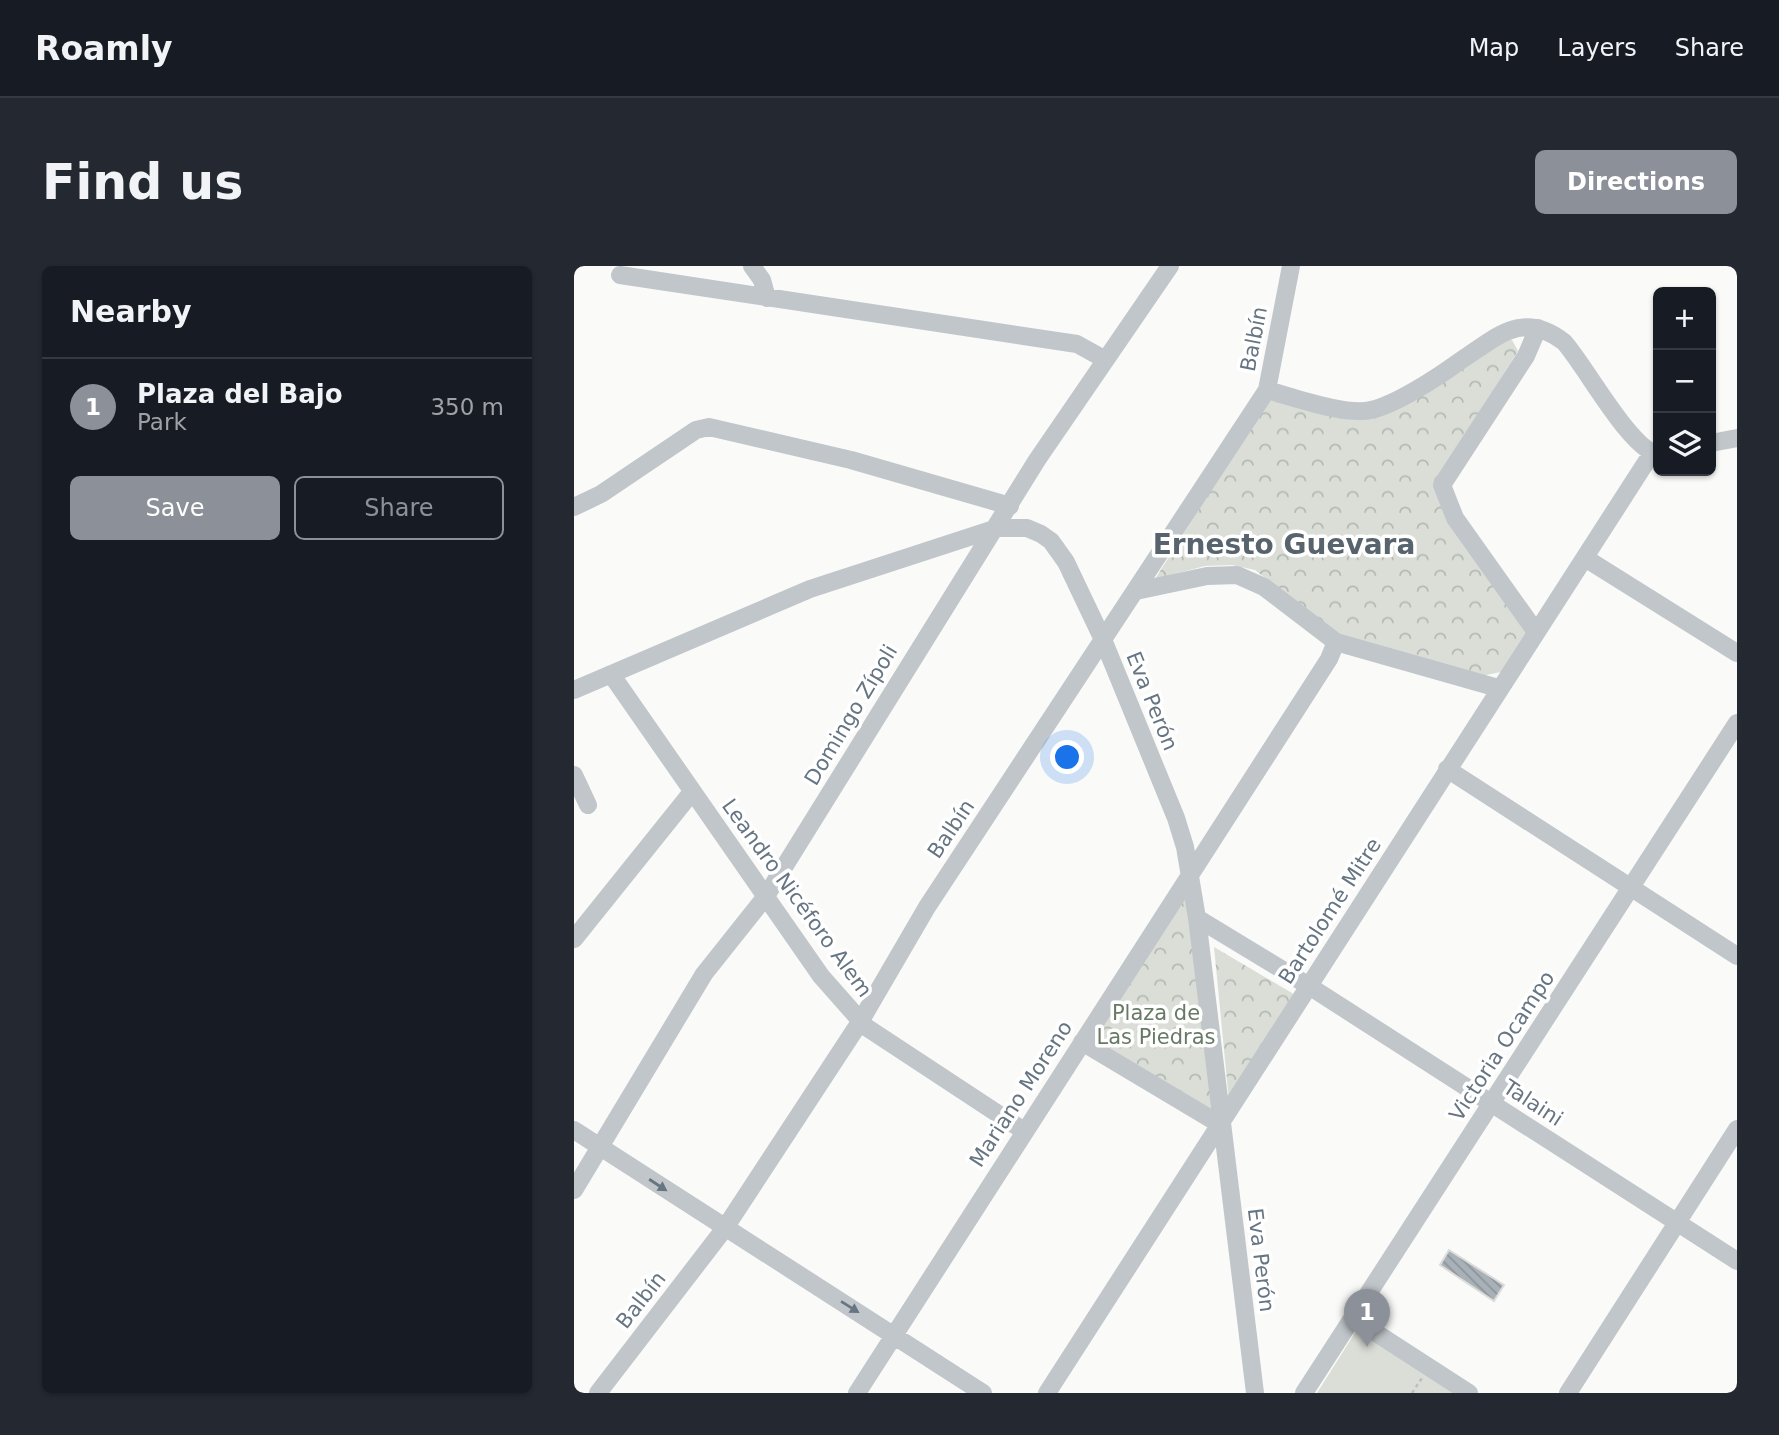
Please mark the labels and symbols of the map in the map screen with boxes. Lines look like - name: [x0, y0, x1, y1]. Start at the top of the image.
- street label: Balbín: [1236, 305, 1272, 373]
- district label: Ernesto Guevara: [1153, 528, 1415, 561]
- street label: Domingo Zípoli: [800, 640, 902, 790]
- street label: Eva Perón: [1121, 648, 1183, 754]
- your location: [1050, 740, 1084, 774]
- street label: Leandro Nicéforo Alem: [717, 794, 877, 1002]
- street label: Balbín: [923, 795, 979, 863]
- street label: Bartolomé Mitre: [1274, 834, 1386, 988]
- street label: Victoria Ocampo: [1445, 967, 1559, 1125]
- park label: Plaza de Las Piedras: [1097, 1001, 1215, 1049]
- street label: Mariano Moreno: [965, 1016, 1077, 1172]
- street label: Talaini: [1498, 1074, 1567, 1131]
- one-way arrow: [649, 1178, 667, 1192]
- street label: Eva Perón: [1243, 1207, 1279, 1313]
- street label: Balbín: [611, 1267, 671, 1333]
- pin: 1: [1344, 1289, 1390, 1347]
- one-way arrow: [840, 1301, 859, 1314]

